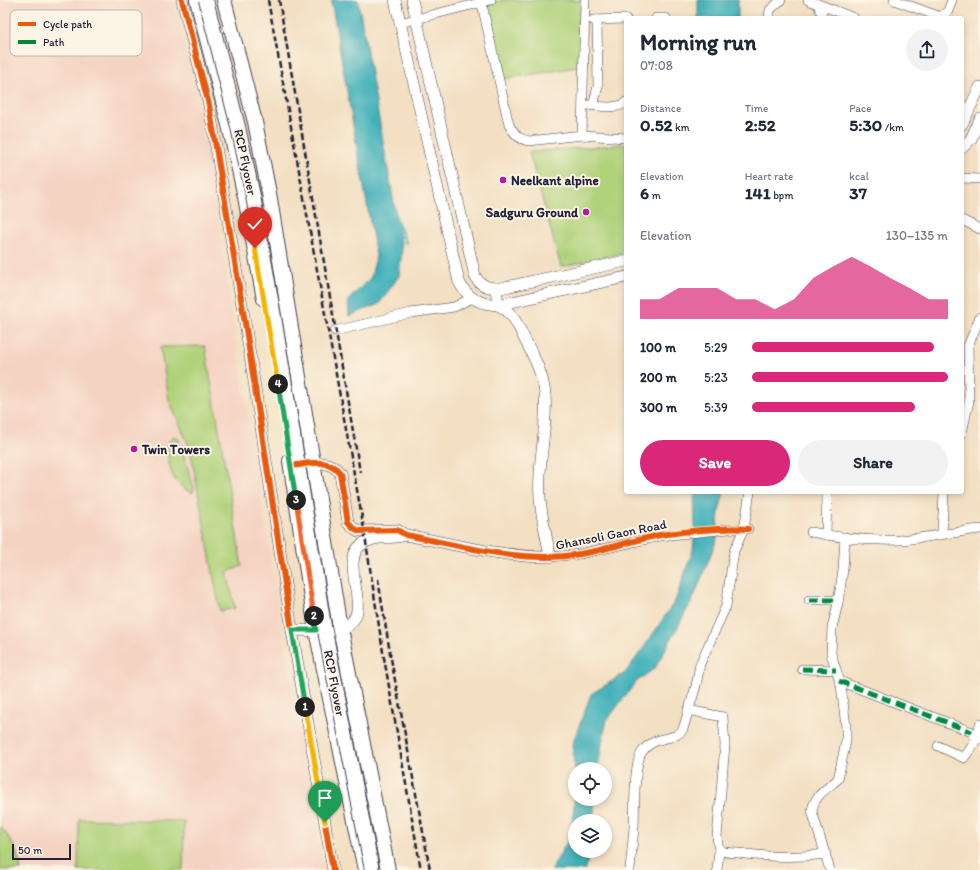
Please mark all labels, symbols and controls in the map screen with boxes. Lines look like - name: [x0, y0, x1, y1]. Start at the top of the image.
- legend: [10, 10, 142, 56]
- text: Cycle path: [43, 18, 92, 31]
- text: Morning run: [640, 29, 756, 56]
- button: share: [906, 29, 948, 71]
- text: Path: [43, 36, 65, 49]
- text: 07:08: [640, 58, 673, 73]
- text: Distance: [640, 102, 681, 115]
- text: Time: [745, 102, 768, 115]
- text: Pace: [849, 102, 871, 115]
- text: 0.52: [640, 115, 673, 135]
- text: 2:52: [745, 115, 776, 135]
- text: 5:30: [849, 115, 882, 135]
- text: km: [673, 121, 690, 134]
- text: /km: [882, 121, 904, 134]
- street label: RCP Flyover: [231, 128, 260, 197]
- text: Elevation: [640, 170, 684, 183]
- text: Heart rate: [745, 170, 793, 183]
- text: kcal: [849, 170, 869, 183]
- place label: Neelkant alpine: [511, 173, 599, 189]
- marker: Neelkant alpine: [498, 175, 508, 185]
- text: 6: [640, 183, 649, 203]
- text: 141: [745, 183, 771, 203]
- text: 37: [849, 183, 867, 203]
- text: m: [649, 189, 661, 202]
- text: bpm: [771, 189, 794, 202]
- place label: Sadguru Ground: [486, 205, 579, 221]
- pin: [238, 207, 272, 248]
- marker: Sadguru Ground: [581, 207, 591, 217]
- icon: check: [244, 213, 266, 235]
- text: Elevation: [640, 228, 692, 243]
- text: 130–135 m: [886, 228, 948, 243]
- text: 100 m: [640, 340, 676, 355]
- text: 5:29: [704, 340, 728, 355]
- text: 200 m: [640, 370, 677, 385]
- text: 5:23: [704, 370, 728, 385]
- pin: 4: [268, 374, 288, 394]
- text: 4: [275, 377, 281, 390]
- text: 300 m: [640, 400, 677, 415]
- text: 5:39: [704, 400, 728, 415]
- button: Save: [640, 440, 790, 486]
- button: Share: [798, 440, 948, 486]
- place label: Twin Towers: [141, 442, 210, 457]
- marker: Twin Towers: [129, 444, 139, 454]
- pin: 3: [286, 490, 306, 510]
- text: 3: [293, 493, 299, 506]
- street label: Ghansoli Gaon Road: [554, 516, 668, 553]
- pin: 2: [304, 606, 324, 626]
- text: 2: [311, 609, 317, 622]
- street label: RCP Flyover: [321, 649, 348, 718]
- pin: 1: [295, 697, 315, 717]
- text: 1: [302, 700, 308, 713]
- map controls: [568, 762, 612, 858]
- button: locate: [568, 762, 612, 806]
- pin: [308, 781, 342, 822]
- icon: arrive: [314, 787, 336, 809]
- button: layers: [568, 814, 612, 858]
- scale bar: [12, 842, 71, 861]
- text: 50 m: [18, 844, 42, 857]

